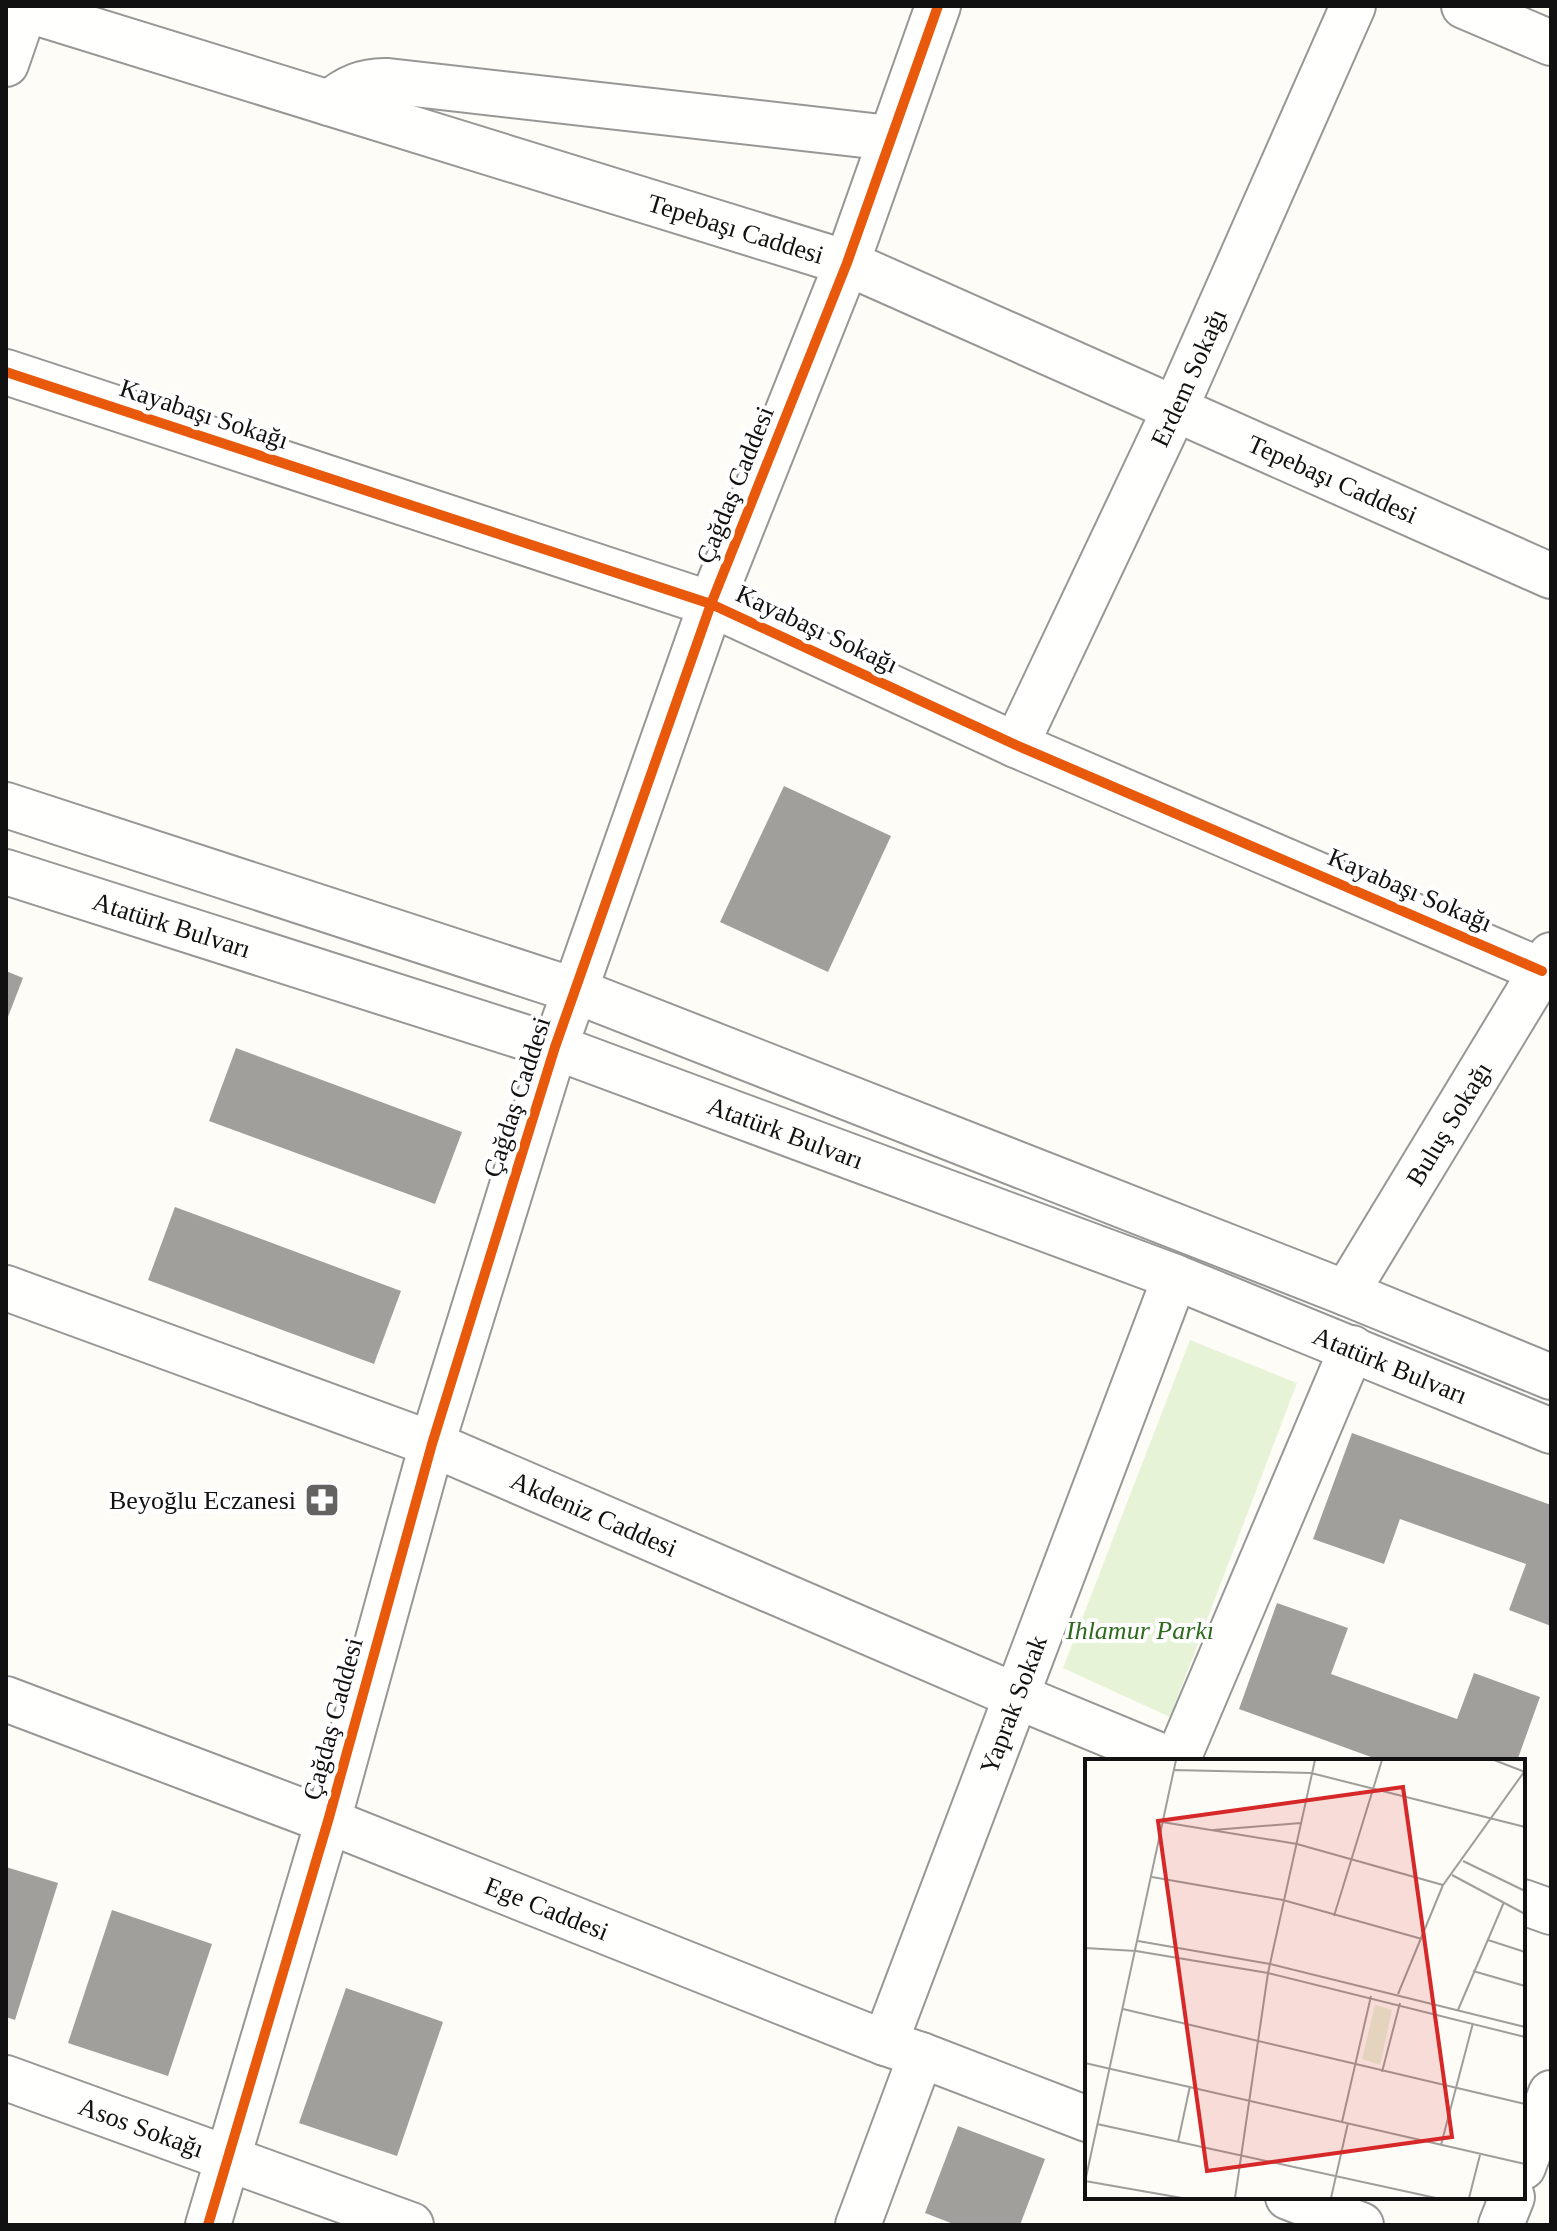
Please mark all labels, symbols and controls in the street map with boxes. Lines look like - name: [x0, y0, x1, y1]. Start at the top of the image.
- street label: Tepebaşı Caddesi: [644, 188, 827, 269]
- street label: Erdem Sokağı: [1145, 304, 1232, 451]
- street label: Kayabaşı Sokağı: [116, 373, 292, 455]
- street label: Çağdaş Caddesi: [690, 402, 780, 568]
- street label: Tepebaşı Caddesi: [1244, 429, 1422, 529]
- street label: Kayabaşı Sokağı: [731, 579, 903, 679]
- street label: Kayabaşı Sokağı: [1324, 842, 1496, 938]
- street label: Atatürk Bulvarı: [89, 886, 254, 964]
- street label: Çağdaş Caddesi: [477, 1013, 557, 1181]
- street label: Buluş Sokağı: [1400, 1057, 1497, 1191]
- street label: Atatürk Bulvarı: [704, 1090, 867, 1175]
- street label: Atatürk Bulvarı: [1309, 1321, 1472, 1410]
- street label: Akdeniz Caddesi: [506, 1465, 682, 1563]
- pharmacy icon: Beyoğlu Eczanesi: [303, 1481, 341, 1519]
- place label: Beyoğlu Eczanesi: [109, 1486, 296, 1515]
- park label: Ihlamur Parkı: [1065, 1616, 1214, 1645]
- street label: Yaprak Sokak: [974, 1631, 1052, 1778]
- street label: Çağdaş Caddesi: [297, 1635, 369, 1803]
- inset map: [1085, 1759, 1525, 2199]
- street label: Ege Caddesi: [481, 1871, 613, 1946]
- street label: Asos Sokağı: [75, 2091, 208, 2163]

